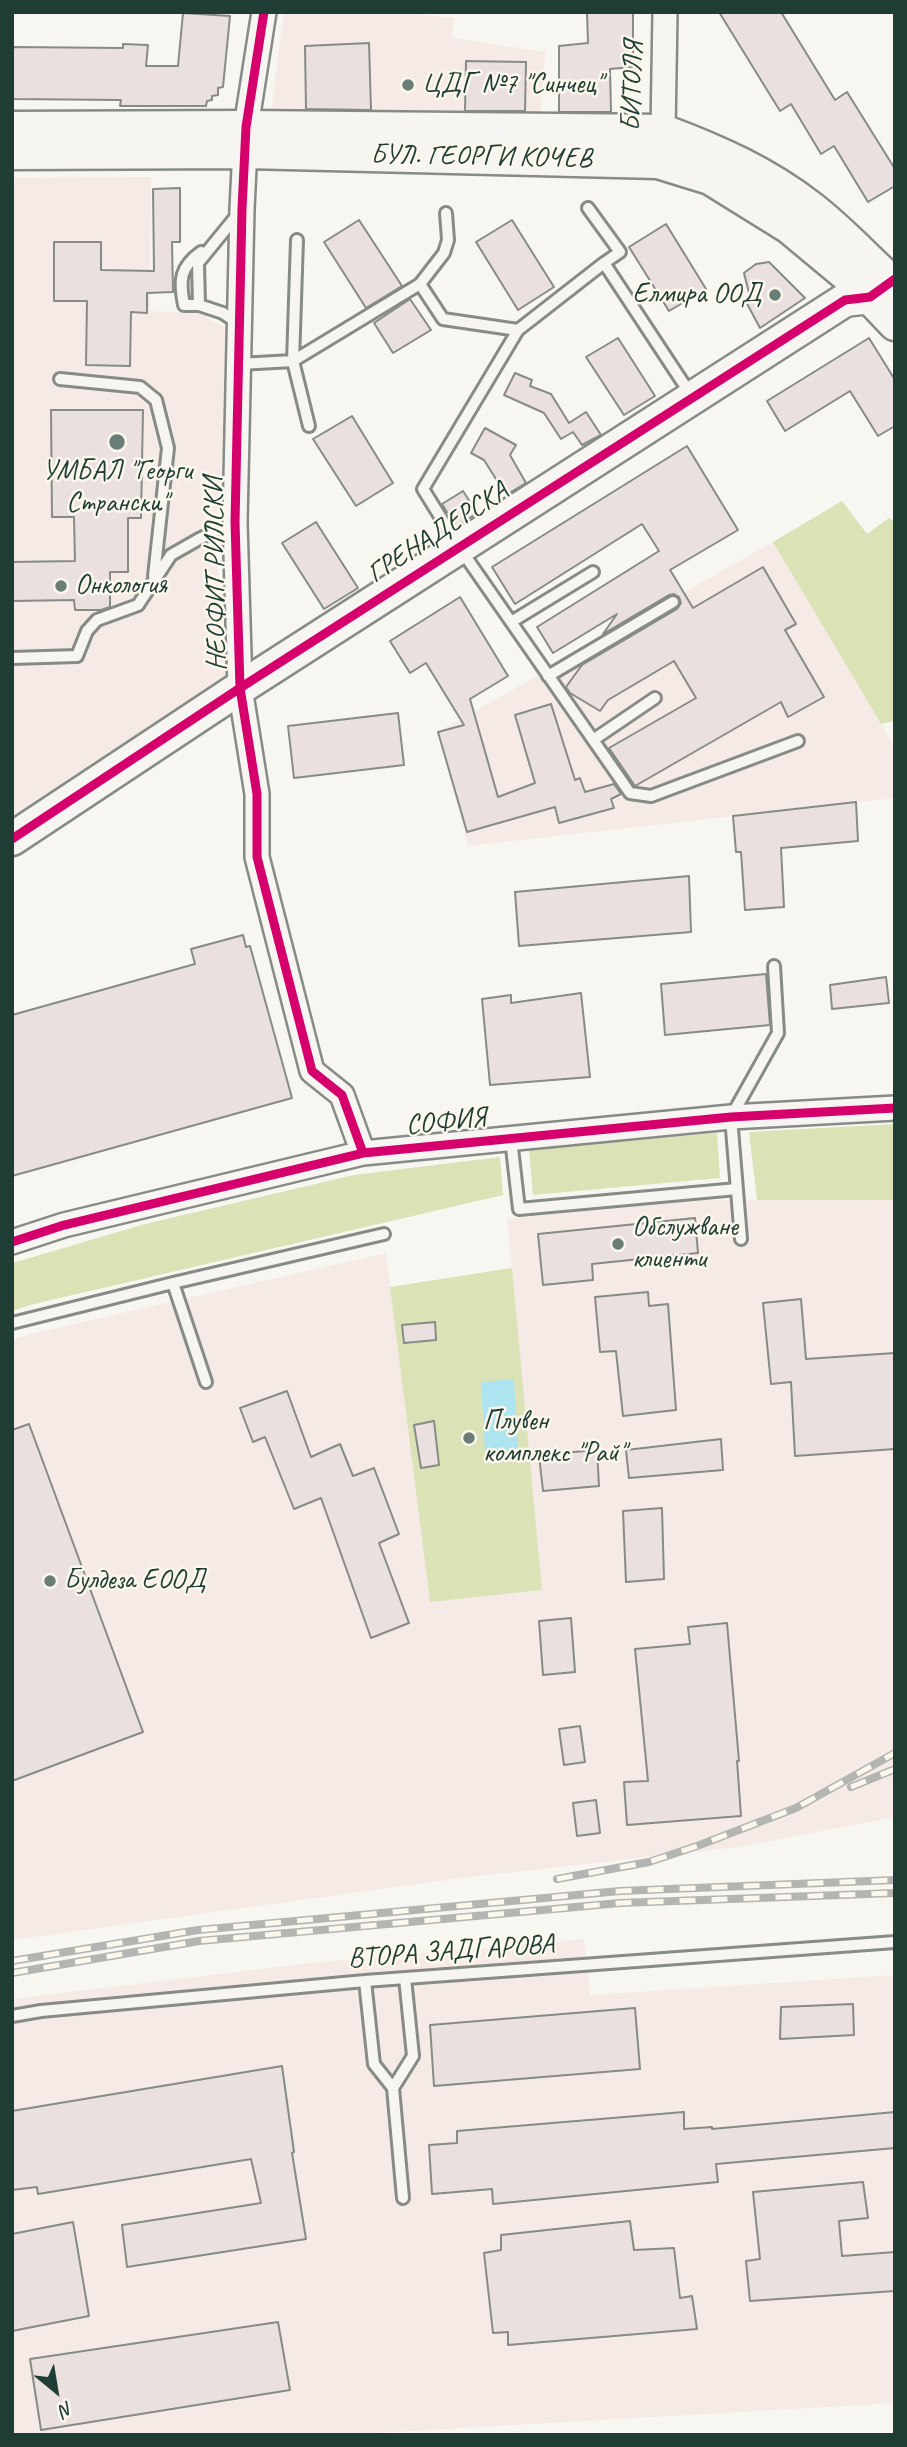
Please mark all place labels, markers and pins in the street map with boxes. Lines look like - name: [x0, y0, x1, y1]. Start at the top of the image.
- place label: ЦДГ №7 "Синчец": [422, 68, 602, 102]
- marker: ЦДГ №7 "Синчец": [400, 77, 416, 93]
- place label: Елмира ООД: [632, 278, 761, 312]
- marker: Елмира ООД: [767, 287, 783, 303]
- marker: УМБАЛ "Георги Странски": [107, 432, 127, 452]
- place label: УМБАЛ "Георги Странски": [42, 455, 192, 521]
- place label: Онкология: [75, 569, 167, 603]
- marker: Онкология: [53, 578, 69, 594]
- place label: Обслужване клиенти: [632, 1211, 738, 1277]
- marker: Обслужване клиенти: [610, 1236, 626, 1252]
- place label: Плувен комплекс "Рай": [483, 1405, 625, 1471]
- marker: Плувен комплекс "Рай": [461, 1430, 477, 1446]
- place label: Булдеза ЕООД: [64, 1564, 205, 1598]
- marker: Булдеза ЕООД: [42, 1573, 58, 1589]

